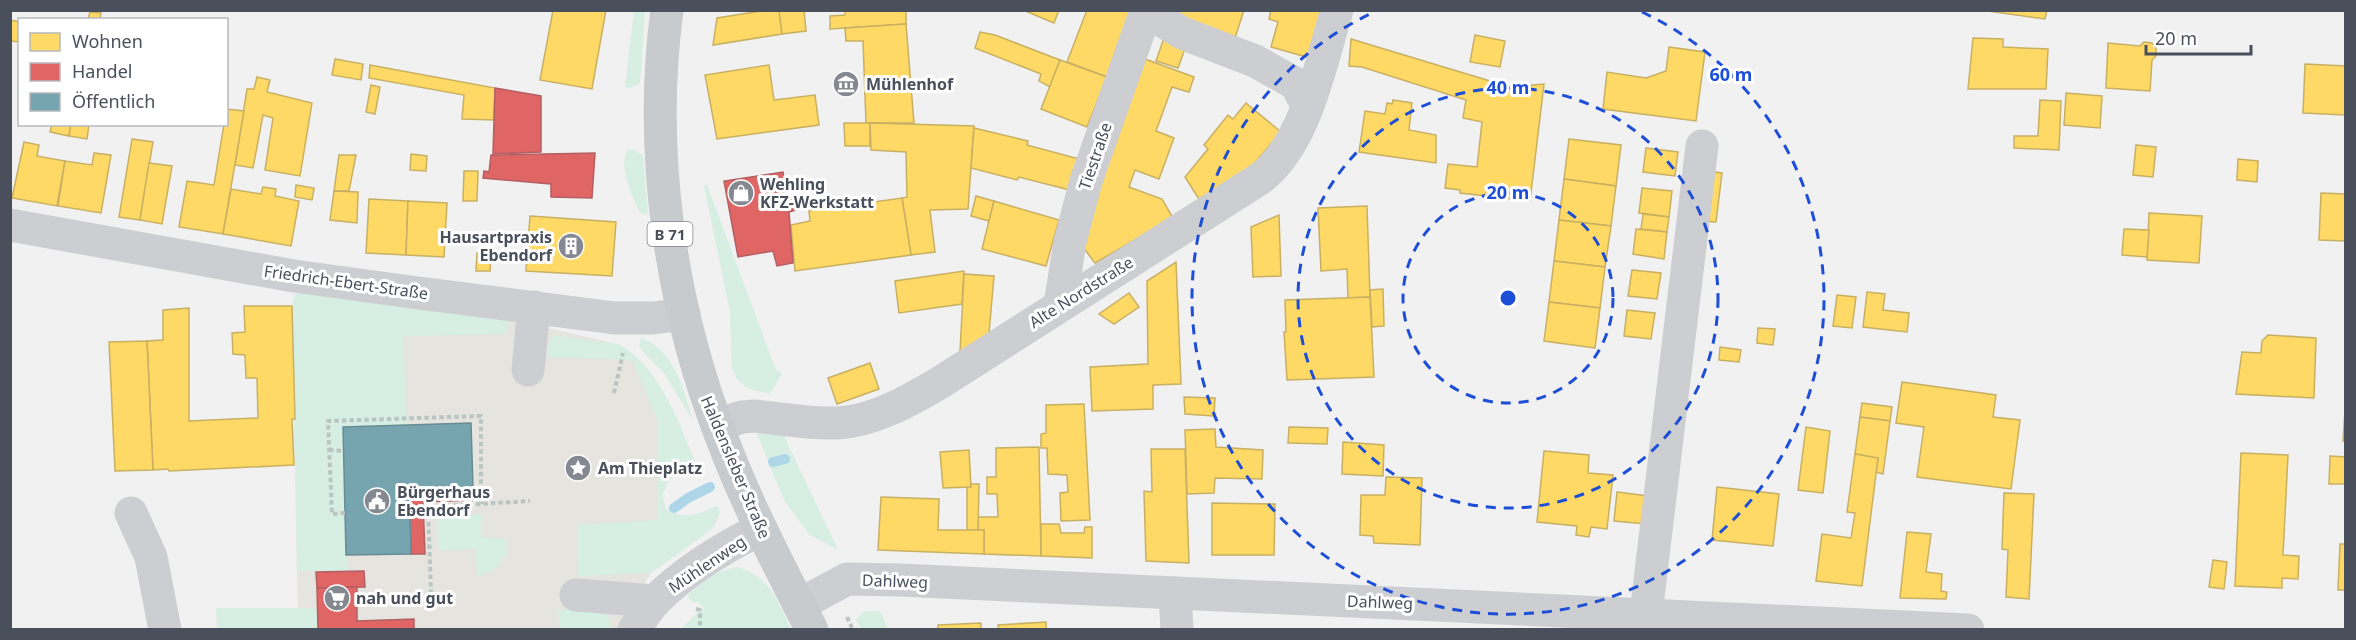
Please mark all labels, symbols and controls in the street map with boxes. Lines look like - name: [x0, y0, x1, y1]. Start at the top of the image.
- legend: [18, 18, 228, 126]
- scale bar: [2146, 18, 2251, 56]
- text: 20 m: [2155, 26, 2197, 50]
- text: Wohnen: [72, 29, 143, 53]
- text: Handel: [72, 59, 132, 83]
- text: 60 m: [1710, 62, 1752, 86]
- museum icon: Mühlenhof: [831, 69, 861, 99]
- place label: Mühlenhof: [866, 73, 954, 95]
- text: 40 m: [1487, 75, 1529, 99]
- text: Öffentlich: [72, 89, 155, 113]
- street label: Tiestraße: [1073, 119, 1117, 193]
- place label: Wehling KFZ-Werkstatt: [760, 173, 874, 213]
- shop icon: Wehling KFZ-Werkstatt: [726, 178, 756, 208]
- text: 20 m: [1487, 180, 1529, 204]
- road number: B 71: [648, 222, 692, 246]
- place label: Hausartpraxis Ebendorf: [439, 226, 553, 266]
- building icon: Hausartpraxis Ebendorf: [556, 231, 586, 261]
- street label: Alte Nordstraße: [1025, 251, 1137, 333]
- street label: Friedrich-Ebert-Straße: [262, 260, 430, 304]
- centre of rings: [1498, 288, 1518, 308]
- street label: Haldensleber Straße: [696, 392, 776, 542]
- place icon: Am Thieplatz: [563, 453, 593, 483]
- place label: Am Thieplatz: [598, 457, 702, 479]
- place label: Bürgerhaus Ebendorf: [397, 481, 490, 521]
- public building icon: Bürgerhaus Ebendorf: [362, 486, 392, 516]
- street label: Mühlenweg: [664, 530, 750, 598]
- street label: Dahlweg: [862, 569, 928, 593]
- supermarket icon: nah und gut: [322, 583, 352, 613]
- place label: nah und gut: [356, 587, 453, 609]
- street label: Dahlweg: [1347, 590, 1413, 614]

